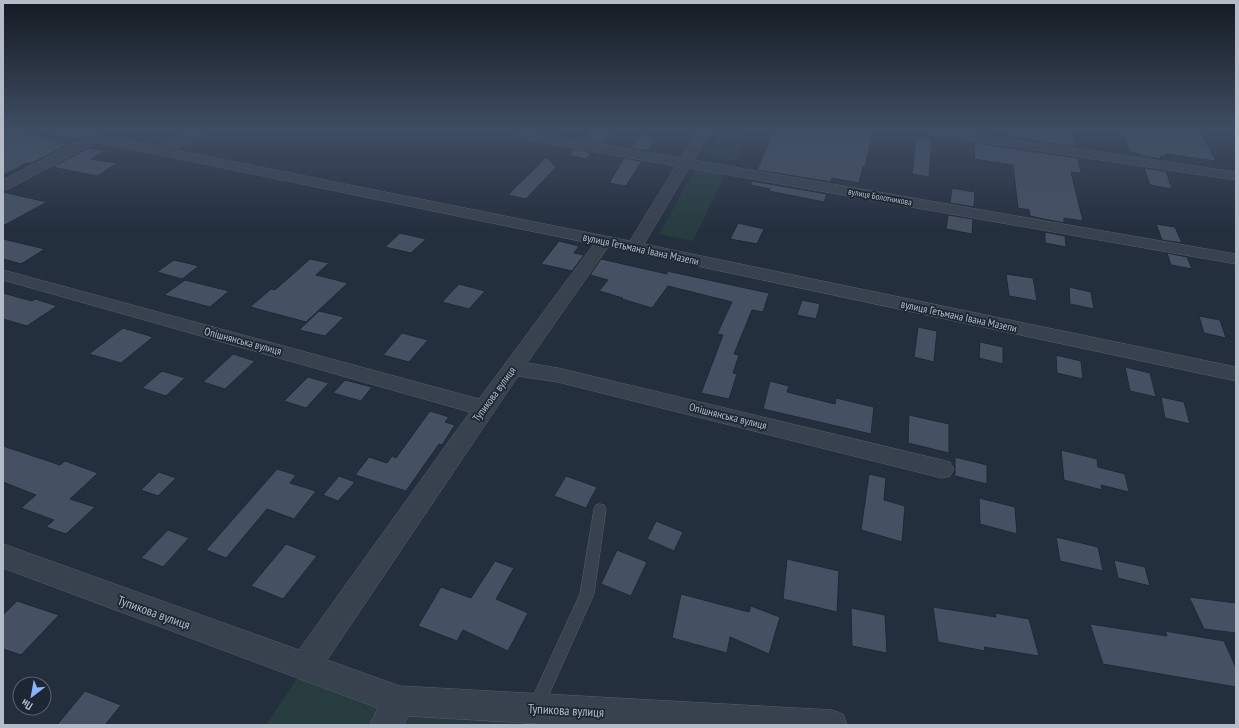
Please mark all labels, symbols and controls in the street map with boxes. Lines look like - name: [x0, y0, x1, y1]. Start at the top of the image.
- street label: вулиця Болотникова: [847, 185, 913, 208]
- street label: вулиця Гетьмана Івана Мазепи: [582, 230, 700, 268]
- street label: вулиця Гетьмана Івана Мазепи: [900, 297, 1018, 335]
- street label: Опішнянська вулиця: [203, 324, 283, 358]
- street label: Тупикова вулиця: [469, 364, 519, 424]
- street label: Опішнянська вулиця: [688, 400, 768, 432]
- street label: Тупикова вулиця: [115, 591, 193, 633]
- north arrow: [12, 676, 52, 716]
- text: Пн: [19, 696, 35, 713]
- street label: Тупикова вулиця: [528, 700, 604, 721]

